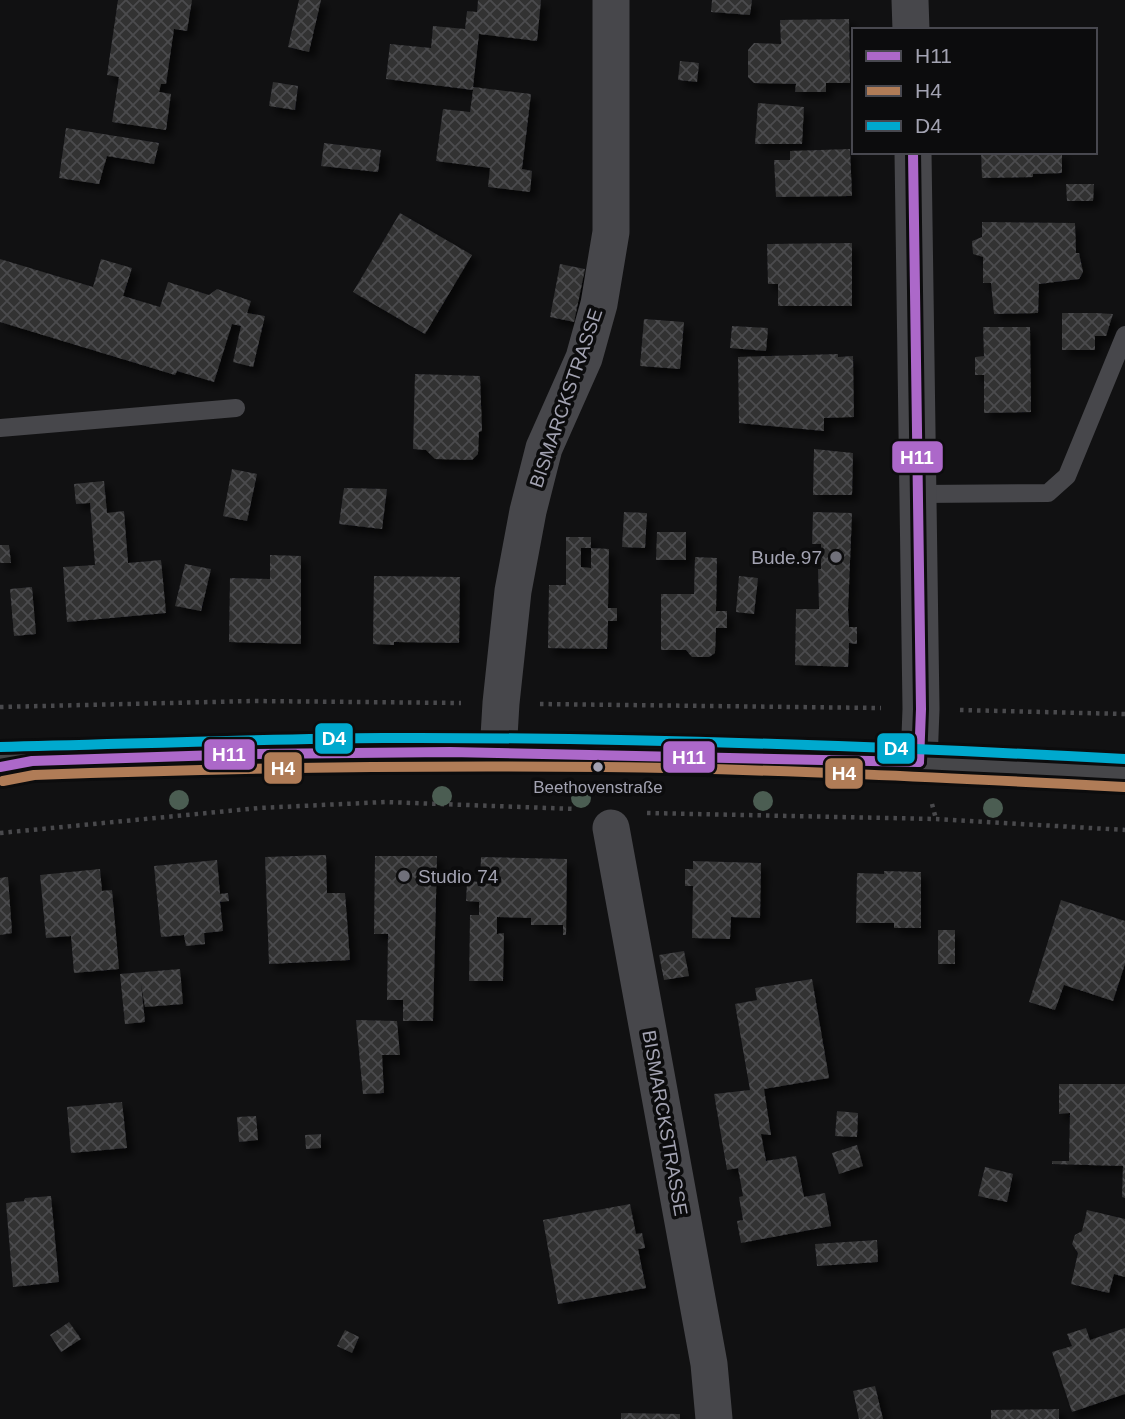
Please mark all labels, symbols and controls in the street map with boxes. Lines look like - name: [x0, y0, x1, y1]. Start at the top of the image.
- legend: [852, 28, 1097, 154]
- text: H11: [915, 44, 952, 67]
- text: H4: [915, 79, 942, 102]
- text: D4: [915, 114, 942, 137]
- street label: BISMARCKSTRASSE: [525, 306, 607, 490]
- line badge: H11: [891, 440, 944, 474]
- text: H11: [900, 447, 934, 468]
- place label: Bude.97: [751, 547, 822, 568]
- marker: Bude.97: [828, 549, 844, 565]
- line badge: D4: [314, 722, 354, 755]
- text: D4: [322, 728, 347, 749]
- line badge: D4: [876, 732, 916, 765]
- line badge: H11: [203, 738, 256, 771]
- text: D4: [884, 738, 909, 759]
- line badge: H11: [662, 740, 716, 774]
- text: H11: [212, 744, 246, 765]
- text: H11: [672, 747, 706, 768]
- line badge: H4: [263, 751, 303, 785]
- line badge: H4: [824, 757, 864, 790]
- text: H4: [271, 758, 296, 779]
- marker: Beethovenstraße: [591, 760, 605, 774]
- text: H4: [832, 763, 857, 784]
- place label: Beethovenstraße: [533, 778, 663, 797]
- place label: Studio 74: [418, 866, 499, 887]
- marker: Studio 74: [396, 868, 412, 884]
- street label: BISMARCKSTRASSE: [638, 1029, 692, 1217]

